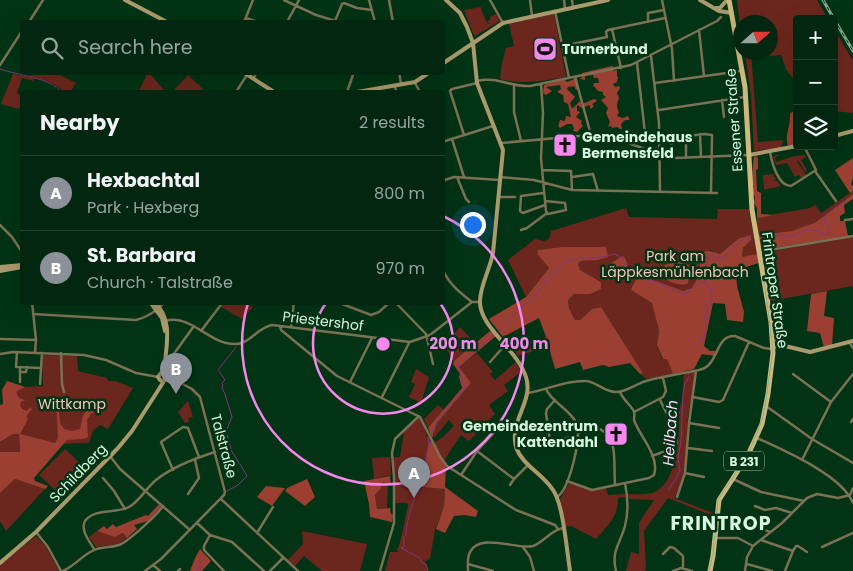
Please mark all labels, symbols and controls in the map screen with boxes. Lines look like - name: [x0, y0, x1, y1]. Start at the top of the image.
- north arrow: [733, 15, 778, 60]
- map controls: [793, 15, 838, 150]
- button: +: [793, 15, 838, 60]
- search box: [20, 20, 445, 75]
- icon: search: [38, 34, 66, 62]
- text: Search here: [78, 34, 192, 61]
- sports icon: Turnerbund: [532, 36, 558, 62]
- place label: Turnerbund: [562, 39, 648, 59]
- button: −: [793, 60, 838, 105]
- street label: Essener Straße: [720, 67, 748, 172]
- button: layers: [793, 105, 838, 150]
- text: Nearby: [40, 108, 120, 137]
- text: 2 results: [359, 111, 425, 134]
- place label: Gemeindehaus Bermensfeld: [582, 127, 693, 163]
- church icon: Gemeindehaus Bermensfeld: [552, 132, 578, 158]
- text: Hexbachtal: [87, 167, 200, 194]
- text: A: [50, 182, 62, 205]
- text: 800 m: [374, 182, 425, 205]
- text: Park · Hexberg: [87, 196, 199, 219]
- your location: [460, 212, 486, 238]
- street label: Frintroper Straße: [757, 231, 793, 350]
- text: St. Barbara: [87, 242, 196, 269]
- park label: Park am Läppkesmühlenbach: [601, 246, 749, 282]
- text: B: [51, 257, 61, 280]
- text: 970 m: [375, 257, 425, 280]
- text: Church · Talstraße: [87, 271, 233, 294]
- street label: Priestershof: [281, 306, 365, 336]
- text: 200 m: [429, 333, 477, 354]
- text: 400 m: [500, 333, 549, 354]
- centre of rings: [374, 335, 392, 353]
- pin: B: [160, 353, 192, 394]
- park label: Wittkamp: [38, 394, 106, 414]
- water label: Heilbach: [657, 399, 683, 467]
- street label: Talstraße: [206, 412, 242, 481]
- place label: Gemeindezentrum Kattendahl: [463, 416, 598, 452]
- church icon: Gemeindezentrum Kattendahl: [603, 421, 629, 447]
- street label: Schildberg: [45, 439, 111, 507]
- road number: B 231: [724, 452, 764, 471]
- pin: A: [398, 457, 430, 498]
- district label: FRINTROP: [670, 510, 772, 537]

